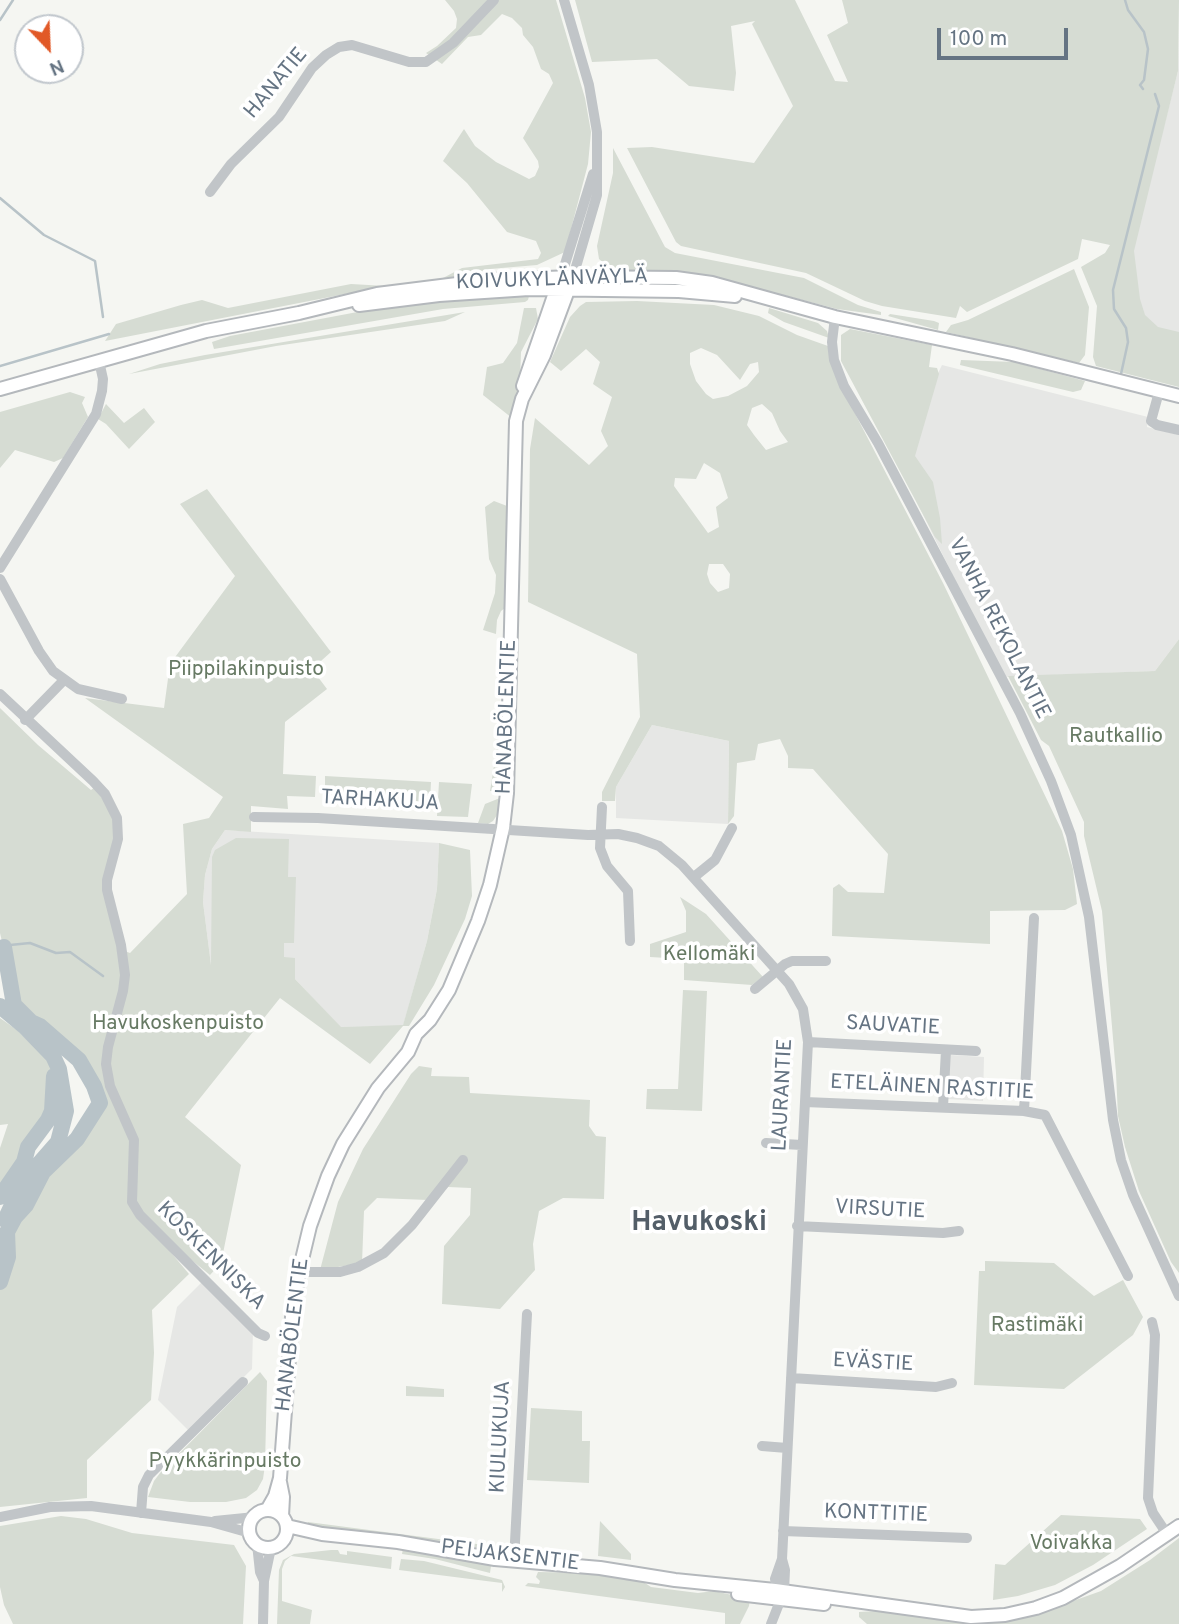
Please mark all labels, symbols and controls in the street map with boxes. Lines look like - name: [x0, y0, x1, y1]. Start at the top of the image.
- north arrow: [14, 14, 84, 84]
- scale bar: [941, 14, 1072, 58]
- text: 100 m: [950, 26, 1007, 53]
- street label: HANATIE: [240, 43, 314, 125]
- text: N: [45, 53, 67, 80]
- street label: KOIVUKYLÄNVÄYLÄ: [455, 265, 649, 297]
- street label: VANHA REKOLANTIE: [941, 534, 1055, 724]
- street label: HANABÖLENTIE: [493, 639, 523, 795]
- park label: Piippilakinpuisto: [168, 658, 324, 684]
- park label: Rautkallio: [1069, 725, 1163, 751]
- street label: TARHAKUJA: [320, 786, 440, 818]
- park label: Kellomäki: [663, 943, 755, 969]
- park label: Havukoskenpuisto: [92, 1012, 264, 1038]
- street label: SAUVATIE: [845, 1012, 941, 1042]
- street label: LAURANTIE: [768, 1038, 800, 1152]
- street label: ETELÄINEN RASTITIE: [829, 1071, 1035, 1107]
- street label: VIRSUTIE: [834, 1196, 926, 1226]
- street label: KOSKENNISKA: [150, 1197, 270, 1317]
- district label: Havukoski: [631, 1207, 767, 1241]
- street label: HANABÖLENTIE: [272, 1257, 316, 1413]
- park label: Rastimäki: [991, 1314, 1083, 1340]
- street label: EVÄSTIE: [832, 1349, 914, 1379]
- street label: KIULUKUJA: [486, 1380, 518, 1494]
- park label: Pyykkärinpuisto: [148, 1450, 302, 1476]
- street label: KONTTITIE: [824, 1501, 928, 1529]
- park label: Voivakka: [1030, 1532, 1112, 1558]
- street label: PEIJAKSENTIE: [439, 1536, 581, 1578]

